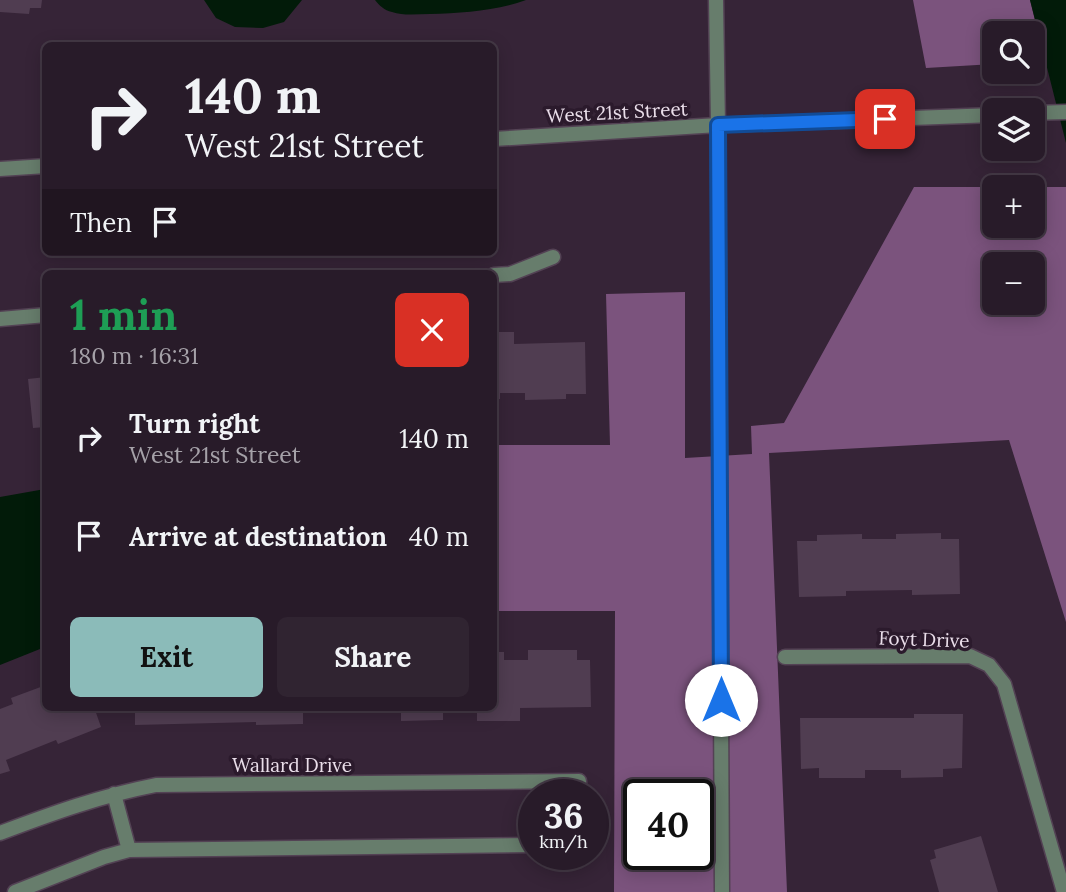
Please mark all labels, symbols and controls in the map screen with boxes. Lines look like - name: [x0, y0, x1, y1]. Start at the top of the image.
- map controls: [982, 21, 1045, 315]
- button: search: [982, 21, 1045, 84]
- text: 140 m: [185, 64, 321, 126]
- icon: right: [70, 70, 161, 161]
- pin: [855, 89, 915, 149]
- street label: West 21st Street: [546, 96, 689, 128]
- button: layers: [982, 98, 1045, 161]
- icon: arrive: [866, 100, 904, 138]
- text: West 21st Street: [185, 125, 424, 166]
- button: +: [982, 175, 1045, 238]
- icon: arrive: [146, 203, 184, 241]
- text: Then: [70, 206, 132, 239]
- button: −: [982, 252, 1045, 315]
- text: 1 min: [70, 288, 177, 342]
- button: close: [395, 293, 469, 367]
- text: 180 m · 16:31: [70, 341, 199, 370]
- text: Turn right: [129, 407, 260, 440]
- icon: right: [70, 419, 108, 457]
- text: 140 m: [399, 422, 469, 455]
- text: West 21st Street: [129, 440, 301, 469]
- icon: arrive: [70, 517, 108, 555]
- text: Arrive at destination: [129, 520, 387, 553]
- text: 40 m: [409, 520, 469, 553]
- button: Exit: [70, 617, 263, 697]
- button: Share: [277, 617, 469, 697]
- street label: Foyt Drive: [878, 625, 970, 653]
- position arrow: [684, 663, 758, 737]
- street label: Wallard Drive: [232, 753, 352, 777]
- speed limit sign: 40: [623, 779, 714, 870]
- text: 36: [544, 793, 583, 838]
- text: km/h: [539, 830, 588, 853]

